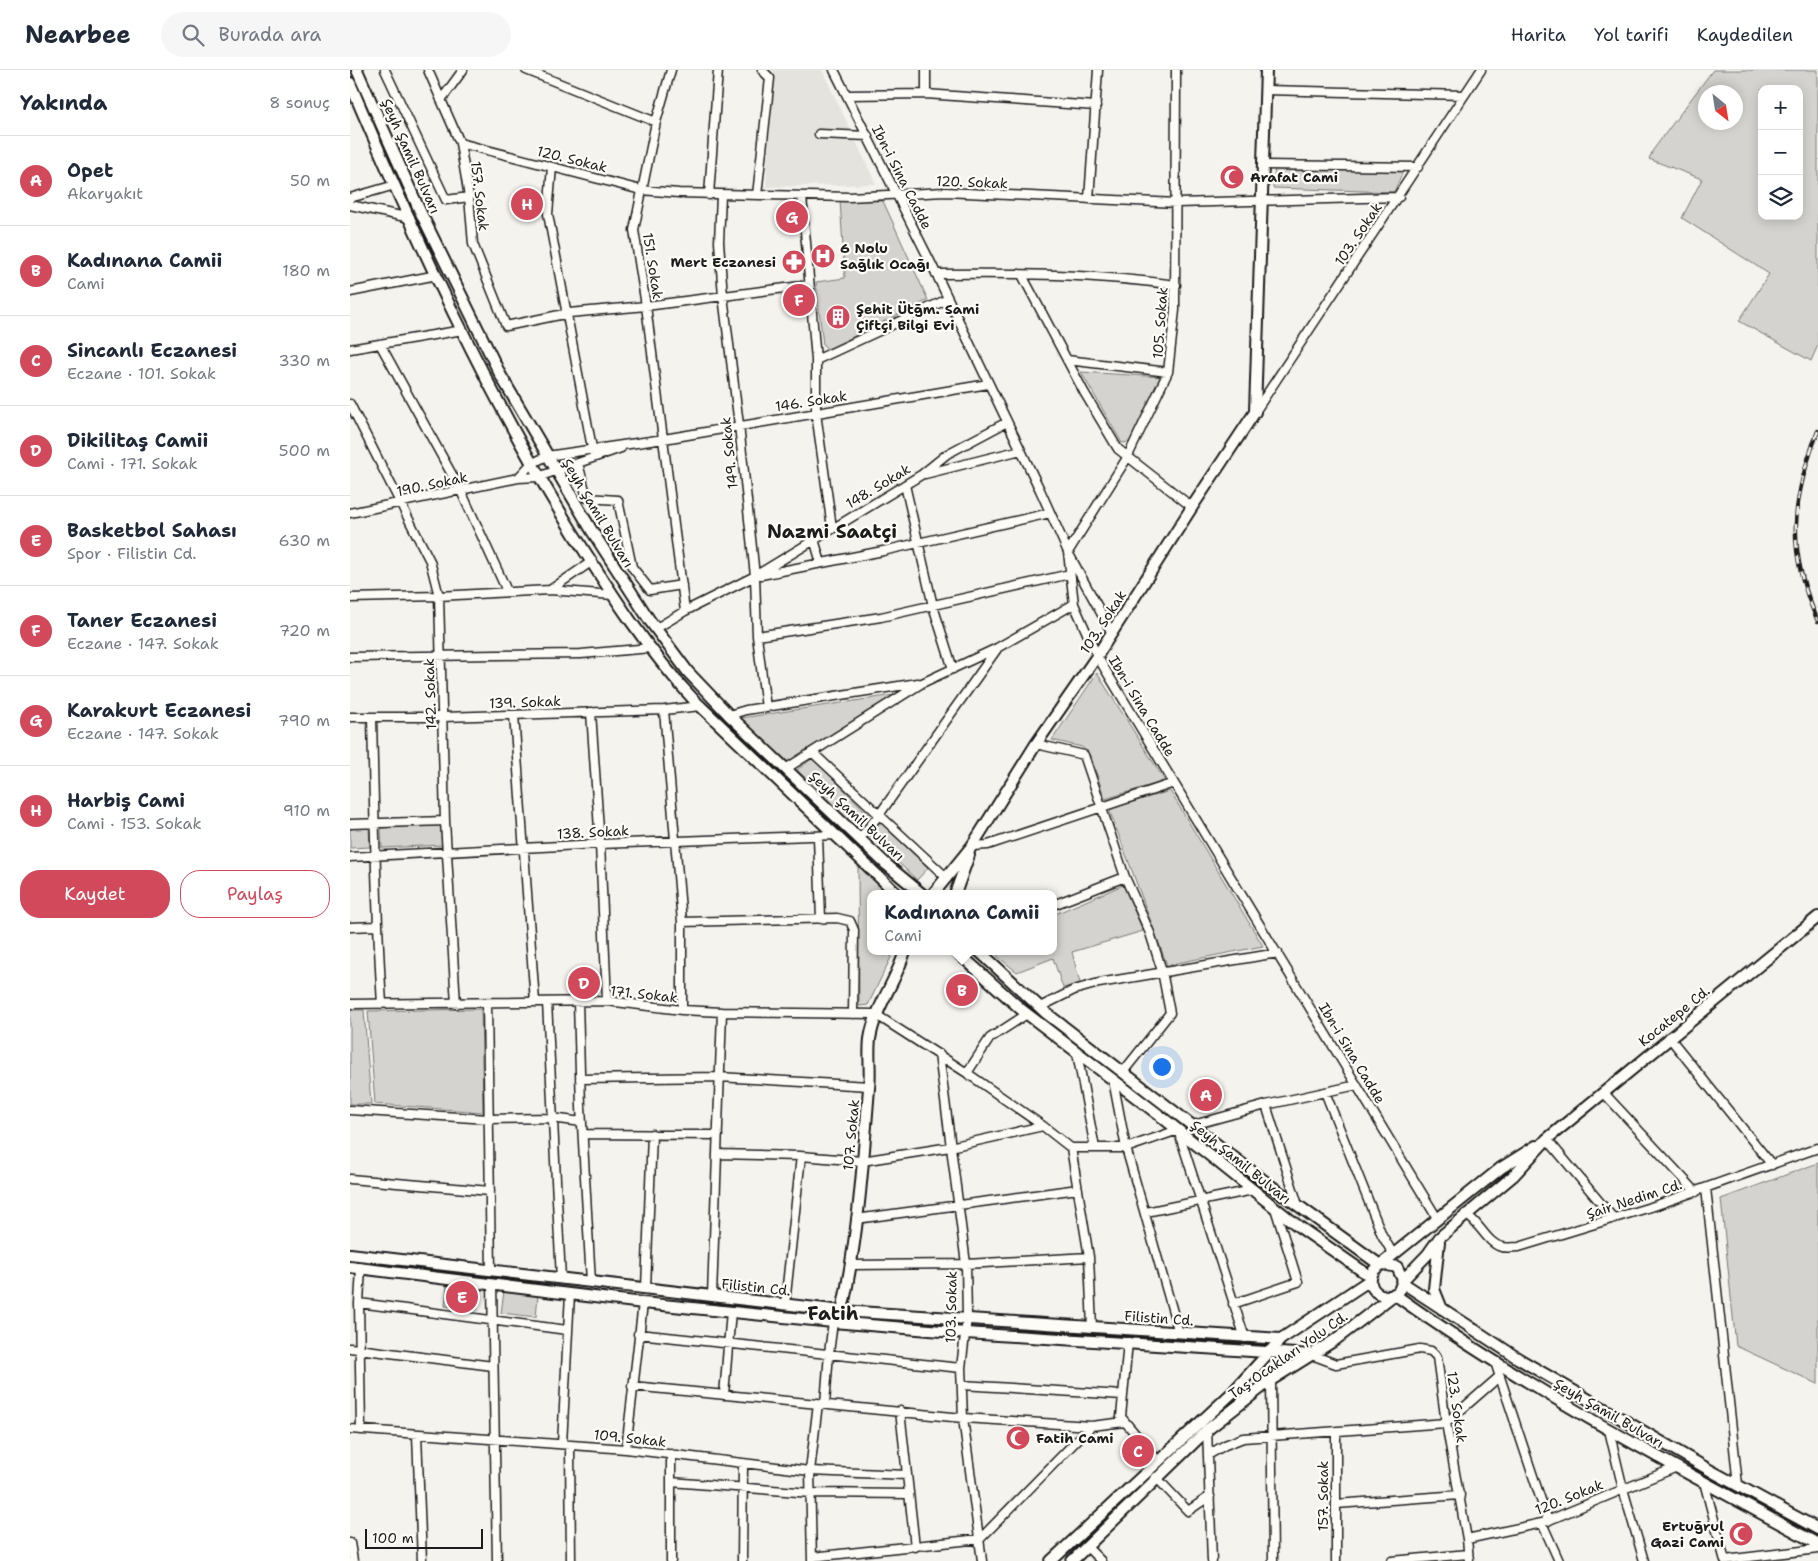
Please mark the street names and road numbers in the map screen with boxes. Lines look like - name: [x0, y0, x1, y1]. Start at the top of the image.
- street label: Şeyh Şamil Bulvarı: [378, 96, 444, 216]
- street label: Ibn-i Sina Cadde: [868, 122, 936, 232]
- street label: 120. Sokak: [535, 142, 609, 176]
- street label: 157. Sokak: [467, 160, 493, 232]
- street label: 120. Sokak: [936, 172, 1008, 192]
- street label: 103. Sokak: [1330, 199, 1386, 269]
- street label: 151. Sokak: [639, 231, 667, 301]
- street label: 105. Sokak: [1149, 287, 1171, 359]
- street label: 146. Sokak: [774, 386, 848, 416]
- street label: 149. Sokak: [716, 416, 742, 490]
- street label: Şeyh Şamil Bulvarı: [558, 455, 638, 571]
- street label: 148. Sokak: [842, 460, 914, 512]
- street label: 190. Sokak: [395, 468, 469, 500]
- street label: 103. Sokak: [1076, 587, 1130, 657]
- street label: Ibn-i Sina Cadde: [1105, 652, 1179, 760]
- street label: 142. Sokak: [420, 658, 440, 730]
- street label: 139. Sokak: [489, 692, 561, 712]
- street label: Şeyh Şamil Bulvarı: [805, 767, 909, 865]
- street label: 138. Sokak: [556, 821, 630, 843]
- street label: 171. Sokak: [609, 982, 679, 1006]
- street label: Kocatepe Cd.: [1635, 982, 1713, 1050]
- street label: Ibn-i Sina Cadde: [1315, 999, 1389, 1107]
- street label: 107. Sokak: [839, 1099, 863, 1171]
- street label: Şeyh Şamil Bulvarı: [1187, 1116, 1295, 1208]
- street label: Şair Nedim Cd.: [1584, 1175, 1684, 1223]
- street label: 103. Sokak: [941, 1271, 961, 1343]
- street label: Filistin Cd.: [720, 1274, 792, 1300]
- street label: Filistin Cd.: [1124, 1307, 1194, 1329]
- street label: Taş Ocakları Yolu Cd.: [1225, 1307, 1351, 1403]
- street label: 123. Sokak: [1443, 1370, 1471, 1444]
- street label: Şeyh Şamil Bulvarı: [1551, 1374, 1667, 1452]
- street label: 109. Sokak: [593, 1425, 667, 1451]
- street label: 157. Sokak: [1314, 1461, 1332, 1531]
- street label: 120. Sokak: [1532, 1475, 1606, 1519]

